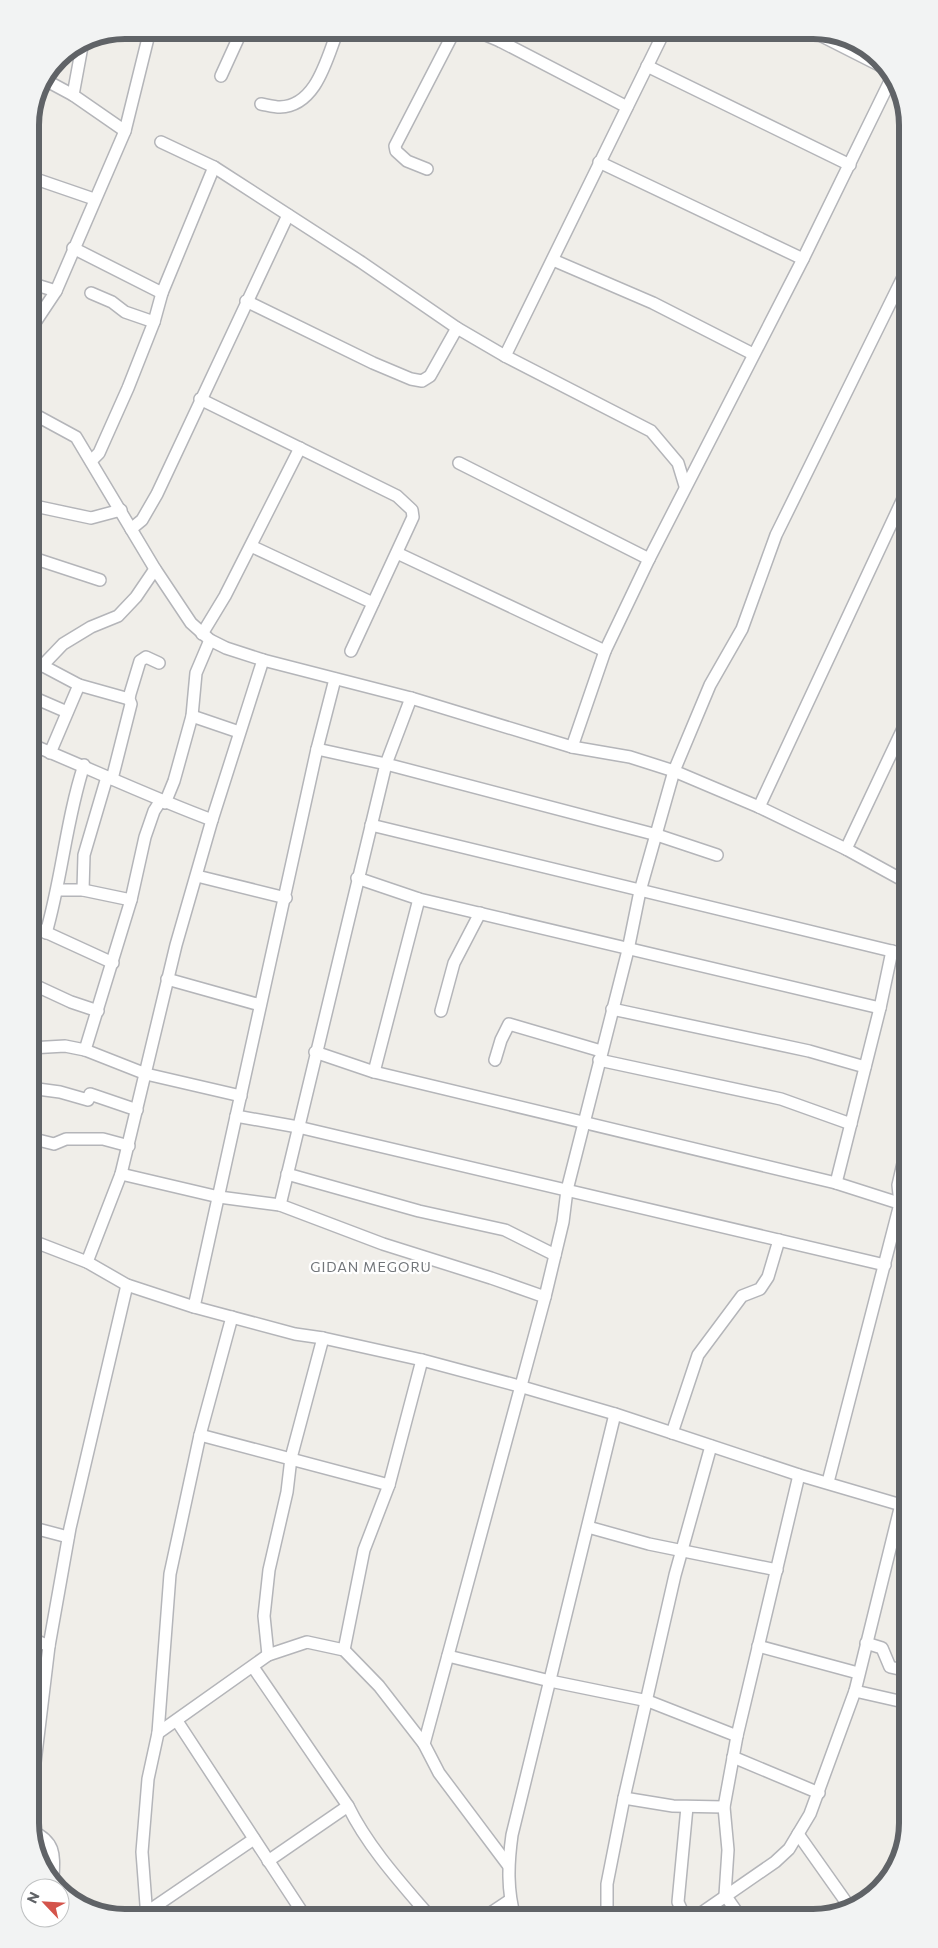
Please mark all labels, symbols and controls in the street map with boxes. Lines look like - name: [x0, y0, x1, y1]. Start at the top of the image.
- district label: GIDAN MEGORU: [310, 1258, 432, 1275]
- north arrow: [20, 1878, 70, 1928]
- text: N: [23, 1889, 43, 1906]

